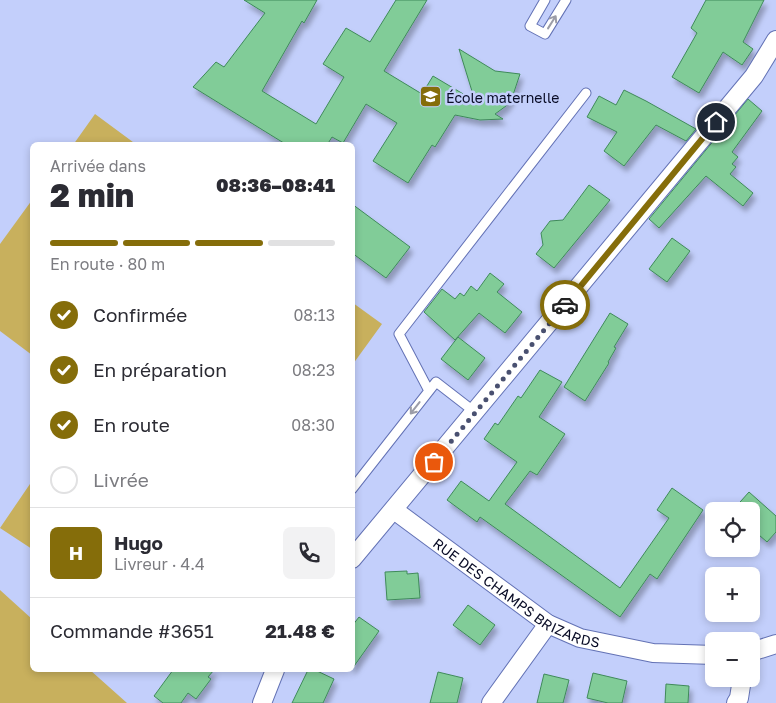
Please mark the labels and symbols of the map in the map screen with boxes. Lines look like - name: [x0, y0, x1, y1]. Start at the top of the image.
- one-way arrow: [548, 16, 558, 30]
- school or university icon: École maternelle: [418, 85, 442, 109]
- place label: École maternelle: [446, 89, 559, 106]
- pin: [695, 101, 737, 143]
- courier: [540, 280, 590, 330]
- one-way arrow: [410, 402, 421, 415]
- pin: [413, 441, 455, 483]
- street label: RUE DES CHAMPS BRIZARDS: [430, 534, 601, 650]

